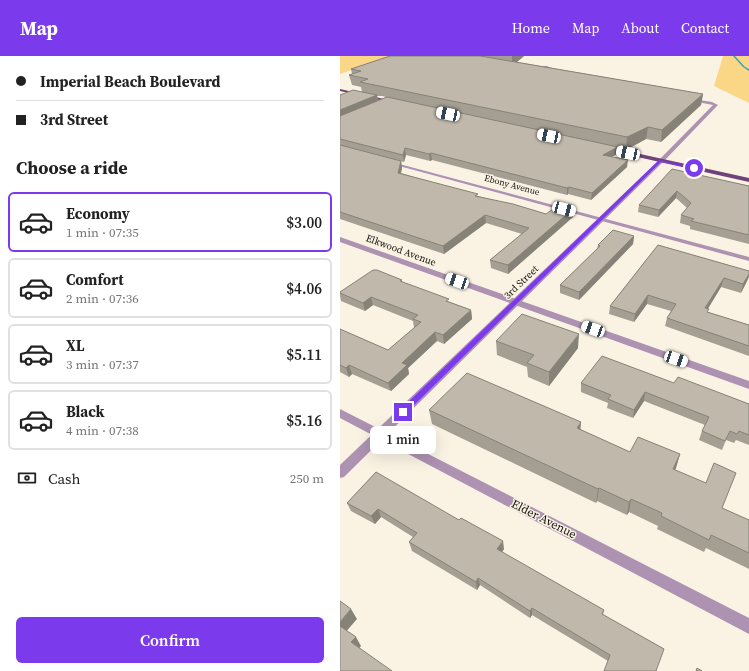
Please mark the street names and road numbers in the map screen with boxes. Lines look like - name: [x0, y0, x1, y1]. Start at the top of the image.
- street label: Ebony Avenue: [483, 172, 541, 198]
- street label: Elkwood Avenue: [364, 231, 438, 269]
- street label: 3rd Street: [501, 262, 542, 302]
- street label: Elder Avenue: [509, 496, 579, 542]

